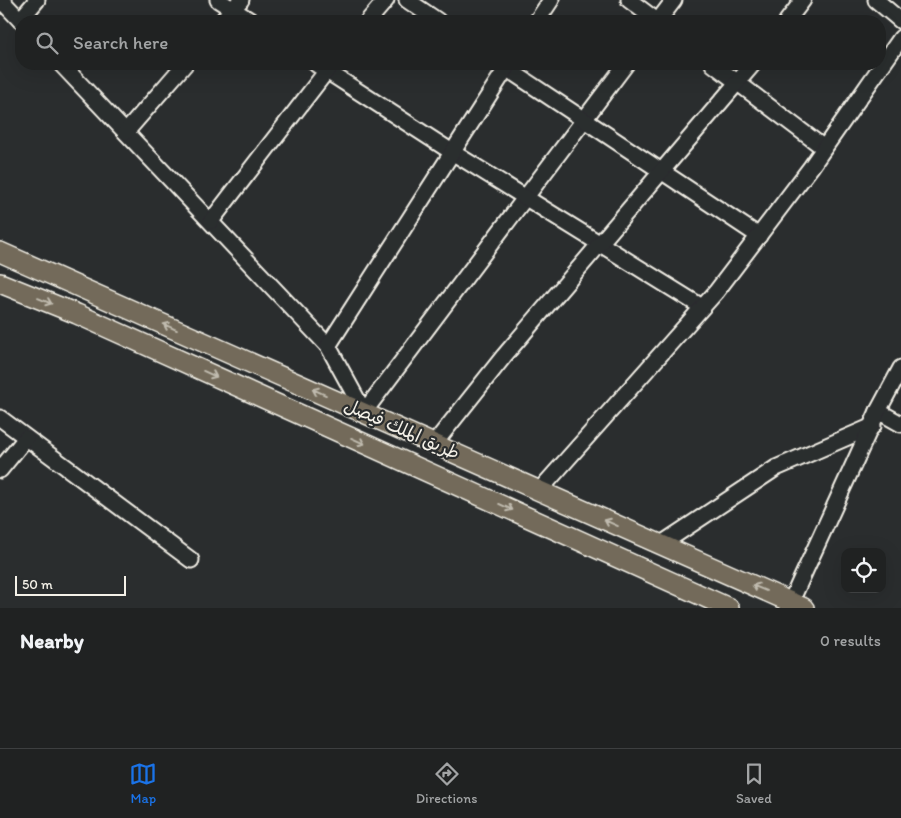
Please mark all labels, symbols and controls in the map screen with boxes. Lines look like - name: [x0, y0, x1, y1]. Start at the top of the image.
- search box: [15, 15, 886, 70]
- icon: search: [33, 29, 61, 57]
- text: Search here: [73, 31, 168, 54]
- one-way arrow: [37, 297, 52, 306]
- one-way arrow: [163, 321, 178, 331]
- one-way arrow: [202, 369, 217, 379]
- one-way arrow: [312, 386, 327, 396]
- street label: طريق الملك فيصل: [341, 394, 463, 464]
- one-way arrow: [350, 436, 365, 446]
- one-way arrow: [498, 503, 513, 513]
- one-way arrow: [604, 518, 619, 527]
- map controls: [841, 548, 886, 593]
- button: locate: [841, 548, 886, 593]
- scale bar: [15, 573, 126, 596]
- text: 50 m: [22, 576, 53, 593]
- one-way arrow: [752, 583, 767, 593]
- text: Nearby: [20, 628, 84, 653]
- text: 0 results: [820, 631, 881, 650]
- tab: Map: [129, 760, 157, 807]
- tab: Directions: [416, 760, 477, 807]
- tab: Saved: [736, 760, 772, 807]

